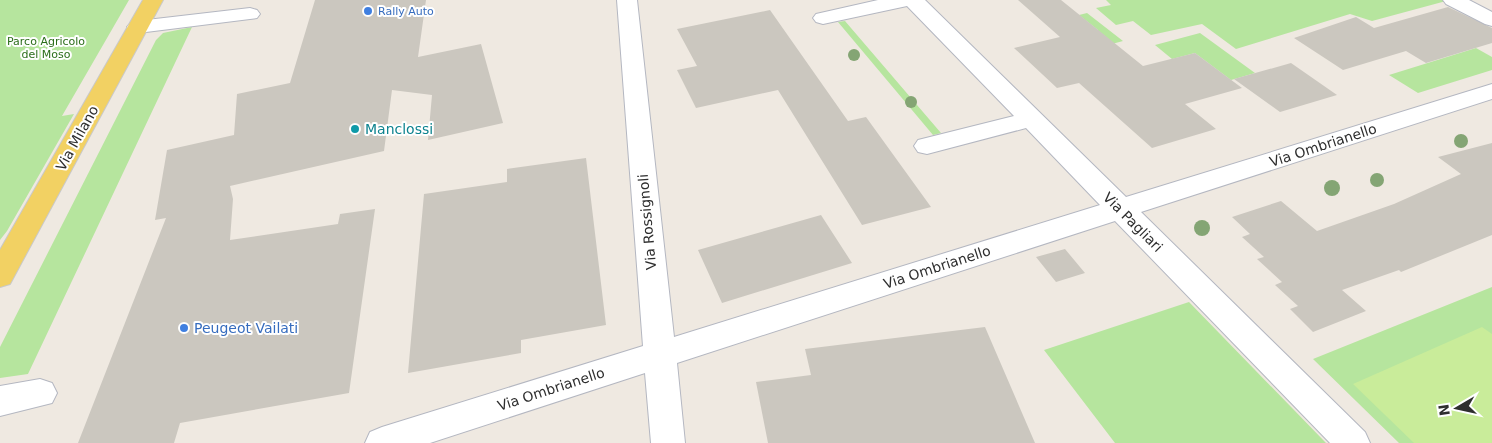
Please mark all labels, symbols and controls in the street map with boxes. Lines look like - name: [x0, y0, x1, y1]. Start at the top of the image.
- marker: Rally Auto: [362, 5, 374, 17]
- place label: Rally Auto: [378, 5, 434, 18]
- park label: Parco Agricolo del Moso: [7, 35, 85, 61]
- street label: Via Milano: [53, 103, 101, 173]
- street label: Via Ombrianello: [1267, 120, 1379, 170]
- place label: Manclossi: [365, 121, 433, 137]
- marker: Manclossi: [349, 123, 361, 135]
- street label: Via Rossignoli: [635, 173, 659, 271]
- street label: Via Pagliari: [1100, 189, 1166, 255]
- street label: Via Ombrianello: [881, 242, 993, 292]
- place label: Peugeot Vailati: [194, 320, 298, 336]
- marker: Peugeot Vailati: [178, 322, 190, 334]
- street label: Via Ombrianello: [495, 364, 607, 414]
- north arrow: [1432, 383, 1482, 433]
- text: N: [1435, 403, 1453, 417]

